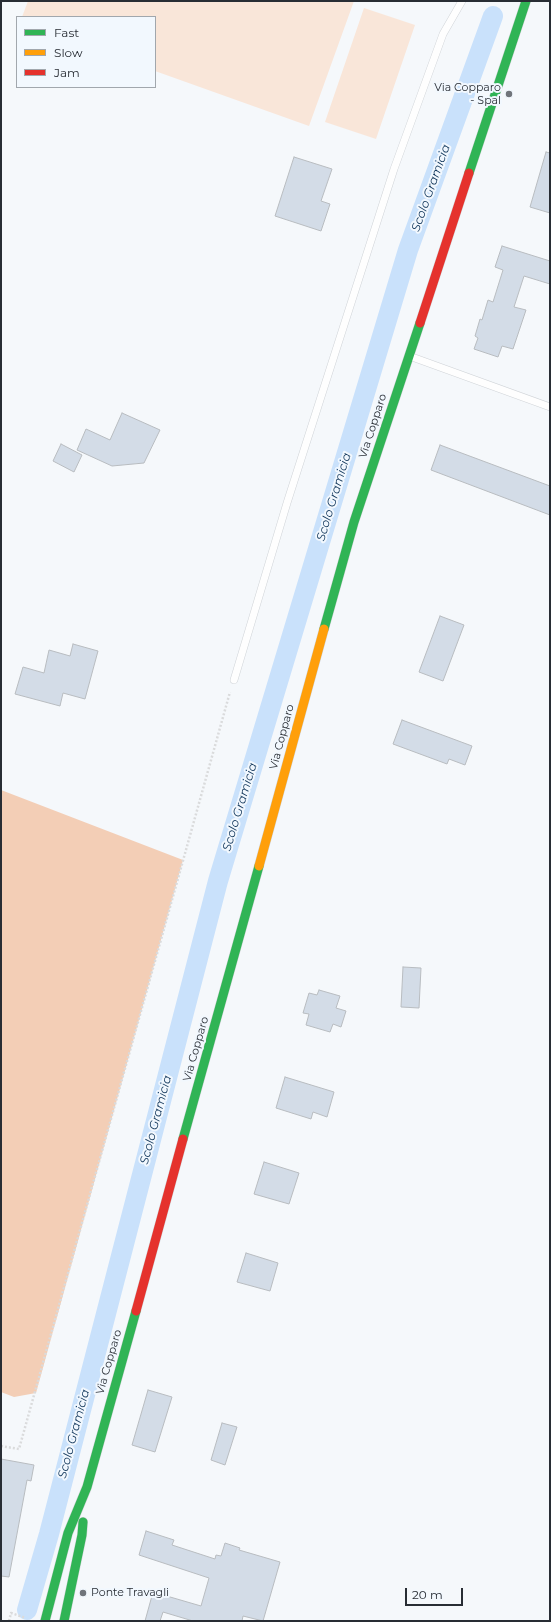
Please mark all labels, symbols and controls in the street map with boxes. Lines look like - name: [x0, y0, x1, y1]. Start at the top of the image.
- legend: [16, 16, 156, 88]
- text: Fast: [54, 25, 79, 40]
- text: Slow: [54, 45, 83, 60]
- text: Jam: [54, 65, 80, 80]
- place label: Via Copparo - Spal: [434, 81, 501, 107]
- marker: Via Copparo - Spal: [504, 89, 514, 99]
- water label: Scolo Gramicia: [409, 143, 453, 233]
- street label: Via Copparo: [356, 392, 390, 460]
- water label: Scolo Gramicia: [314, 451, 354, 543]
- street label: Via Copparo: [267, 703, 297, 771]
- water label: Scolo Gramicia: [220, 761, 260, 853]
- street label: Via Copparo: [180, 1015, 212, 1083]
- water label: Scolo Gramicia: [137, 1074, 175, 1166]
- street label: Via Copparo: [93, 1328, 125, 1396]
- water label: Scolo Gramicia: [55, 1388, 93, 1480]
- scale bar: [407, 1580, 465, 1606]
- place label: Ponte Travagli: [91, 1586, 169, 1600]
- text: 20 m: [412, 1587, 443, 1602]
- marker: Ponte Travagli: [78, 1588, 88, 1598]

